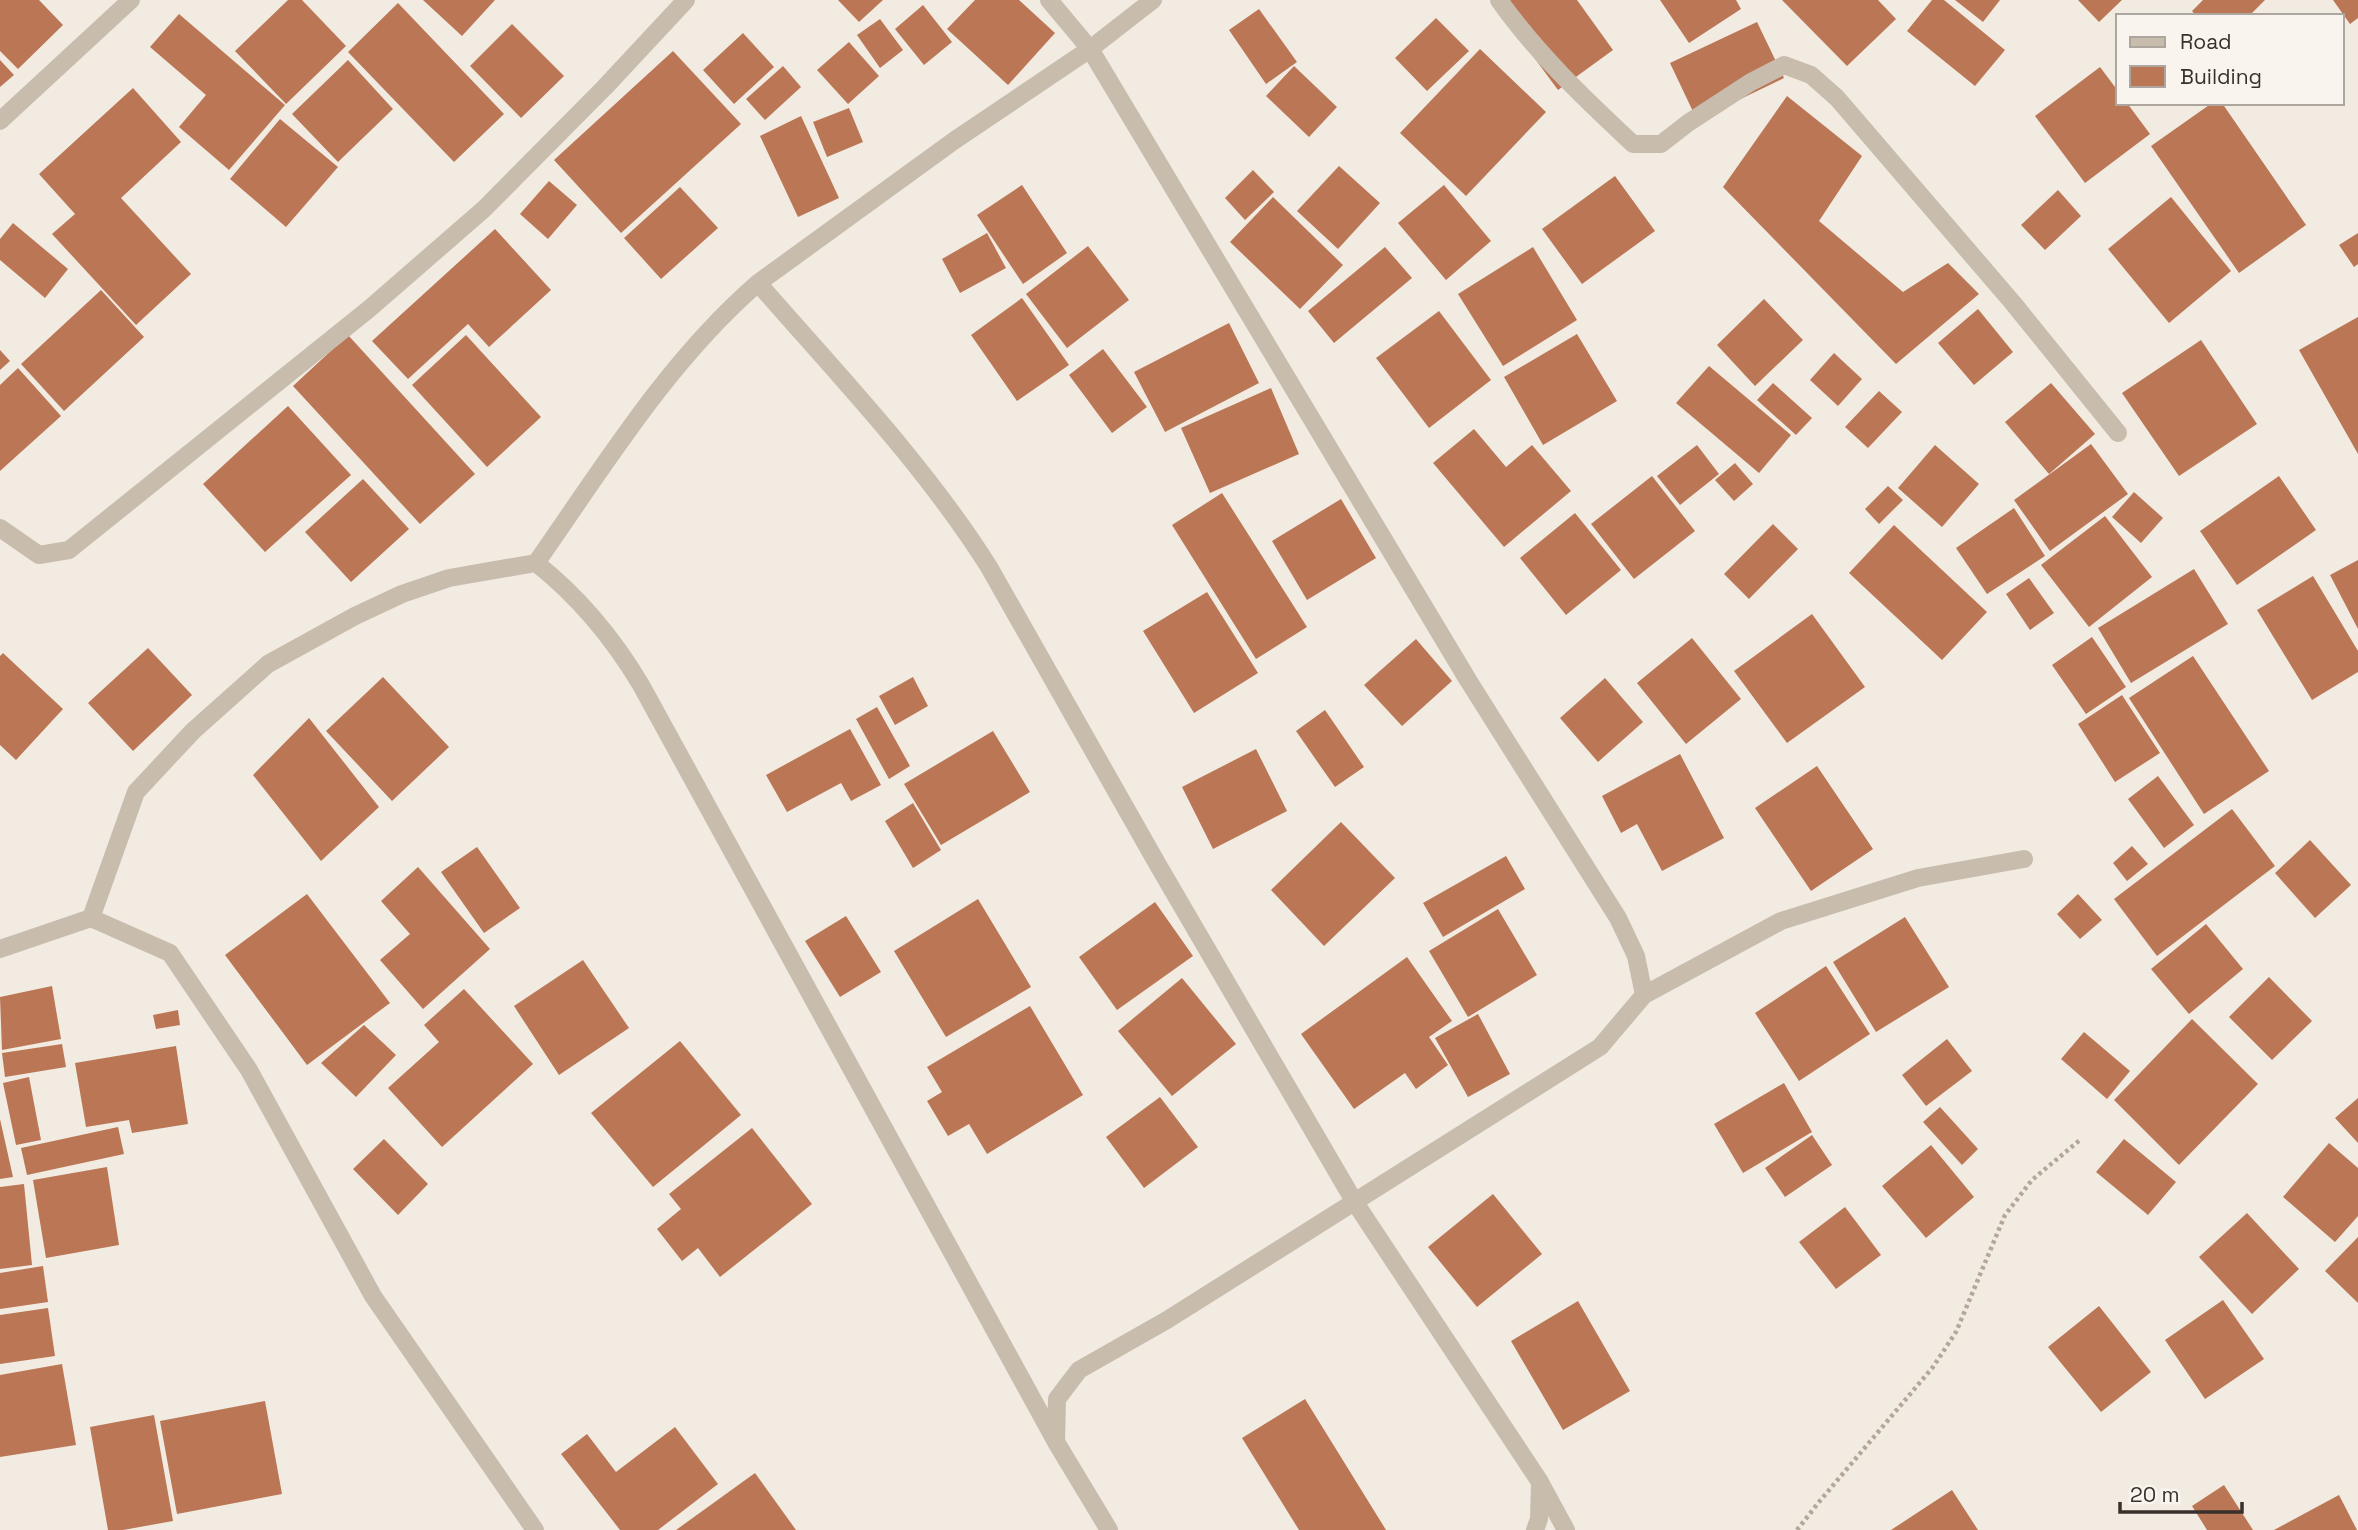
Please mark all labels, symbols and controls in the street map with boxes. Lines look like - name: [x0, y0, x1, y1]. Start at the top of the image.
- legend: [2116, 14, 2344, 105]
- text: Road: [2180, 28, 2232, 55]
- text: Building: [2180, 63, 2262, 90]
- scale bar: [2120, 1470, 2242, 1514]
- text: 20 m: [2130, 1481, 2180, 1508]

